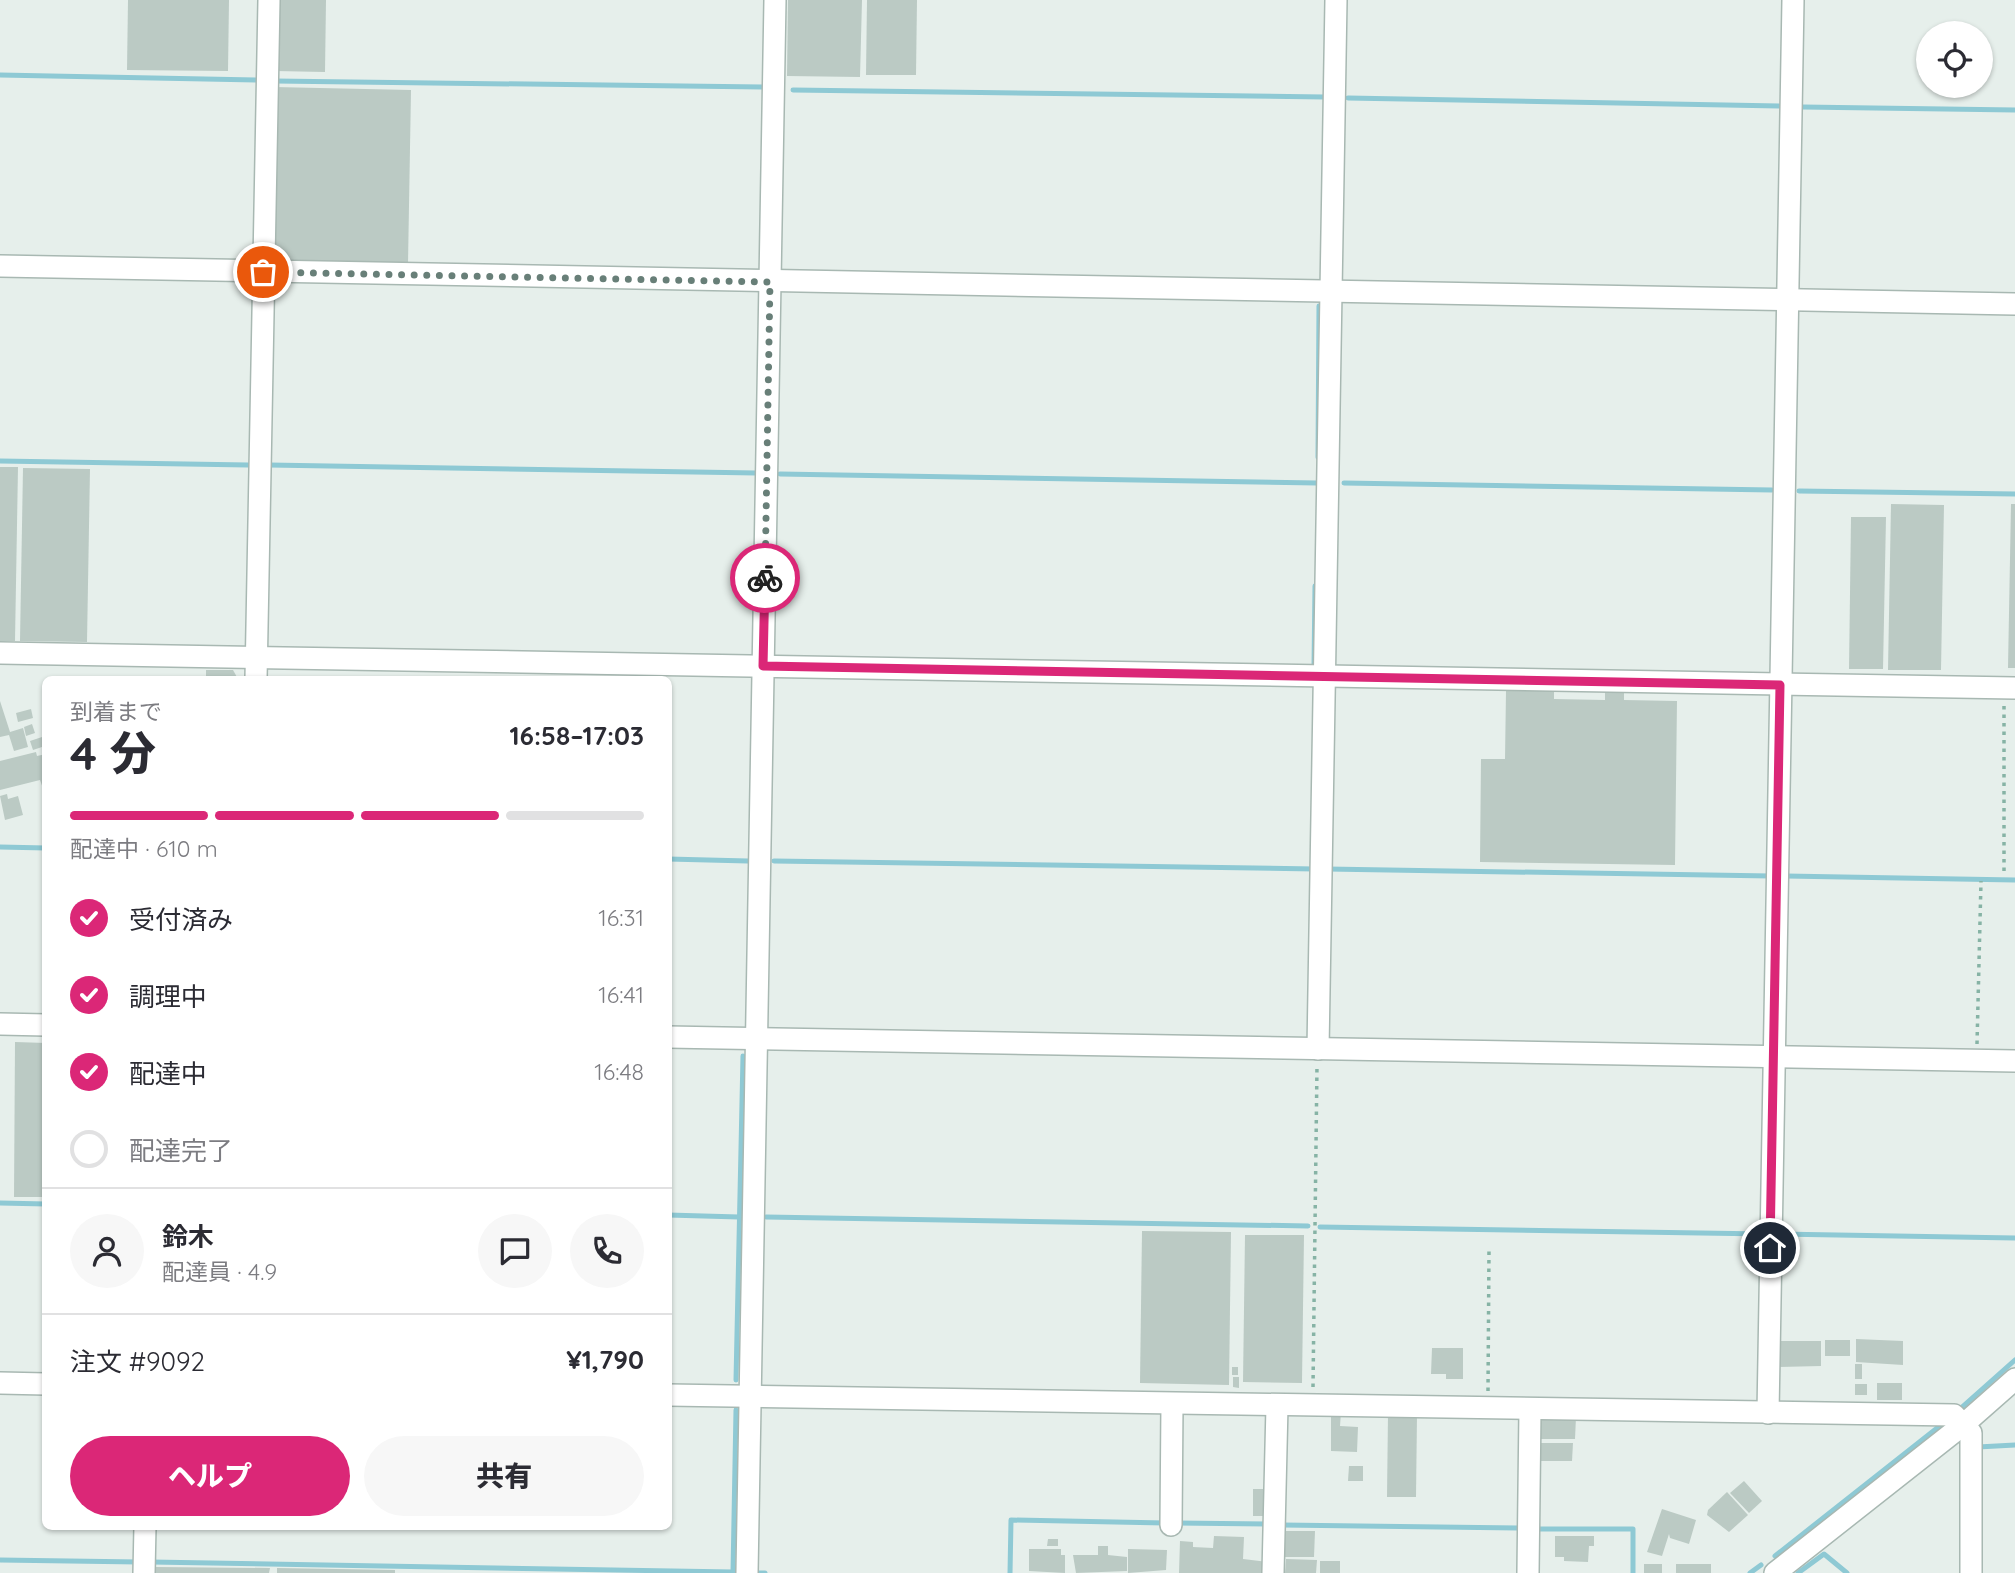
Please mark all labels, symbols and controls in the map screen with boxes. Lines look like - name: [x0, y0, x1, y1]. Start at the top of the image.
- map controls: [1916, 21, 1993, 98]
- button: locate: [1916, 21, 1993, 98]
- pin: [233, 242, 293, 302]
- icon: bag: [244, 253, 282, 291]
- courier: [730, 543, 800, 613]
- icon: bike: [746, 559, 784, 597]
- text: 到着まで: [70, 697, 162, 726]
- text: 16:58–17:03: [509, 719, 644, 752]
- text: 4 分: [70, 724, 156, 782]
- text: 配達中 · 610 m: [70, 834, 218, 863]
- icon: check: [70, 899, 108, 937]
- text: 受付済み: [129, 903, 233, 936]
- text: 16:31: [598, 903, 644, 932]
- icon: check: [70, 976, 108, 1014]
- text: 調理中: [129, 980, 207, 1013]
- text: 16:41: [598, 980, 644, 1009]
- icon: check: [70, 1053, 108, 1091]
- text: 配達中: [129, 1057, 207, 1090]
- text: 16:48: [594, 1057, 644, 1086]
- text: 配達完了: [129, 1134, 233, 1167]
- button: person: [70, 1214, 144, 1288]
- button: chat: [478, 1214, 552, 1288]
- button: phone: [570, 1214, 644, 1288]
- pin: [1740, 1218, 1800, 1278]
- text: 鈴木: [162, 1220, 214, 1253]
- icon: home: [1751, 1229, 1789, 1267]
- text: 配達員 · 4.9: [162, 1257, 277, 1286]
- text: ¥1,790: [566, 1343, 644, 1376]
- text: 注文 #9092: [70, 1345, 205, 1378]
- button: ヘルプ: [70, 1436, 350, 1516]
- button: 共有: [364, 1436, 644, 1516]

